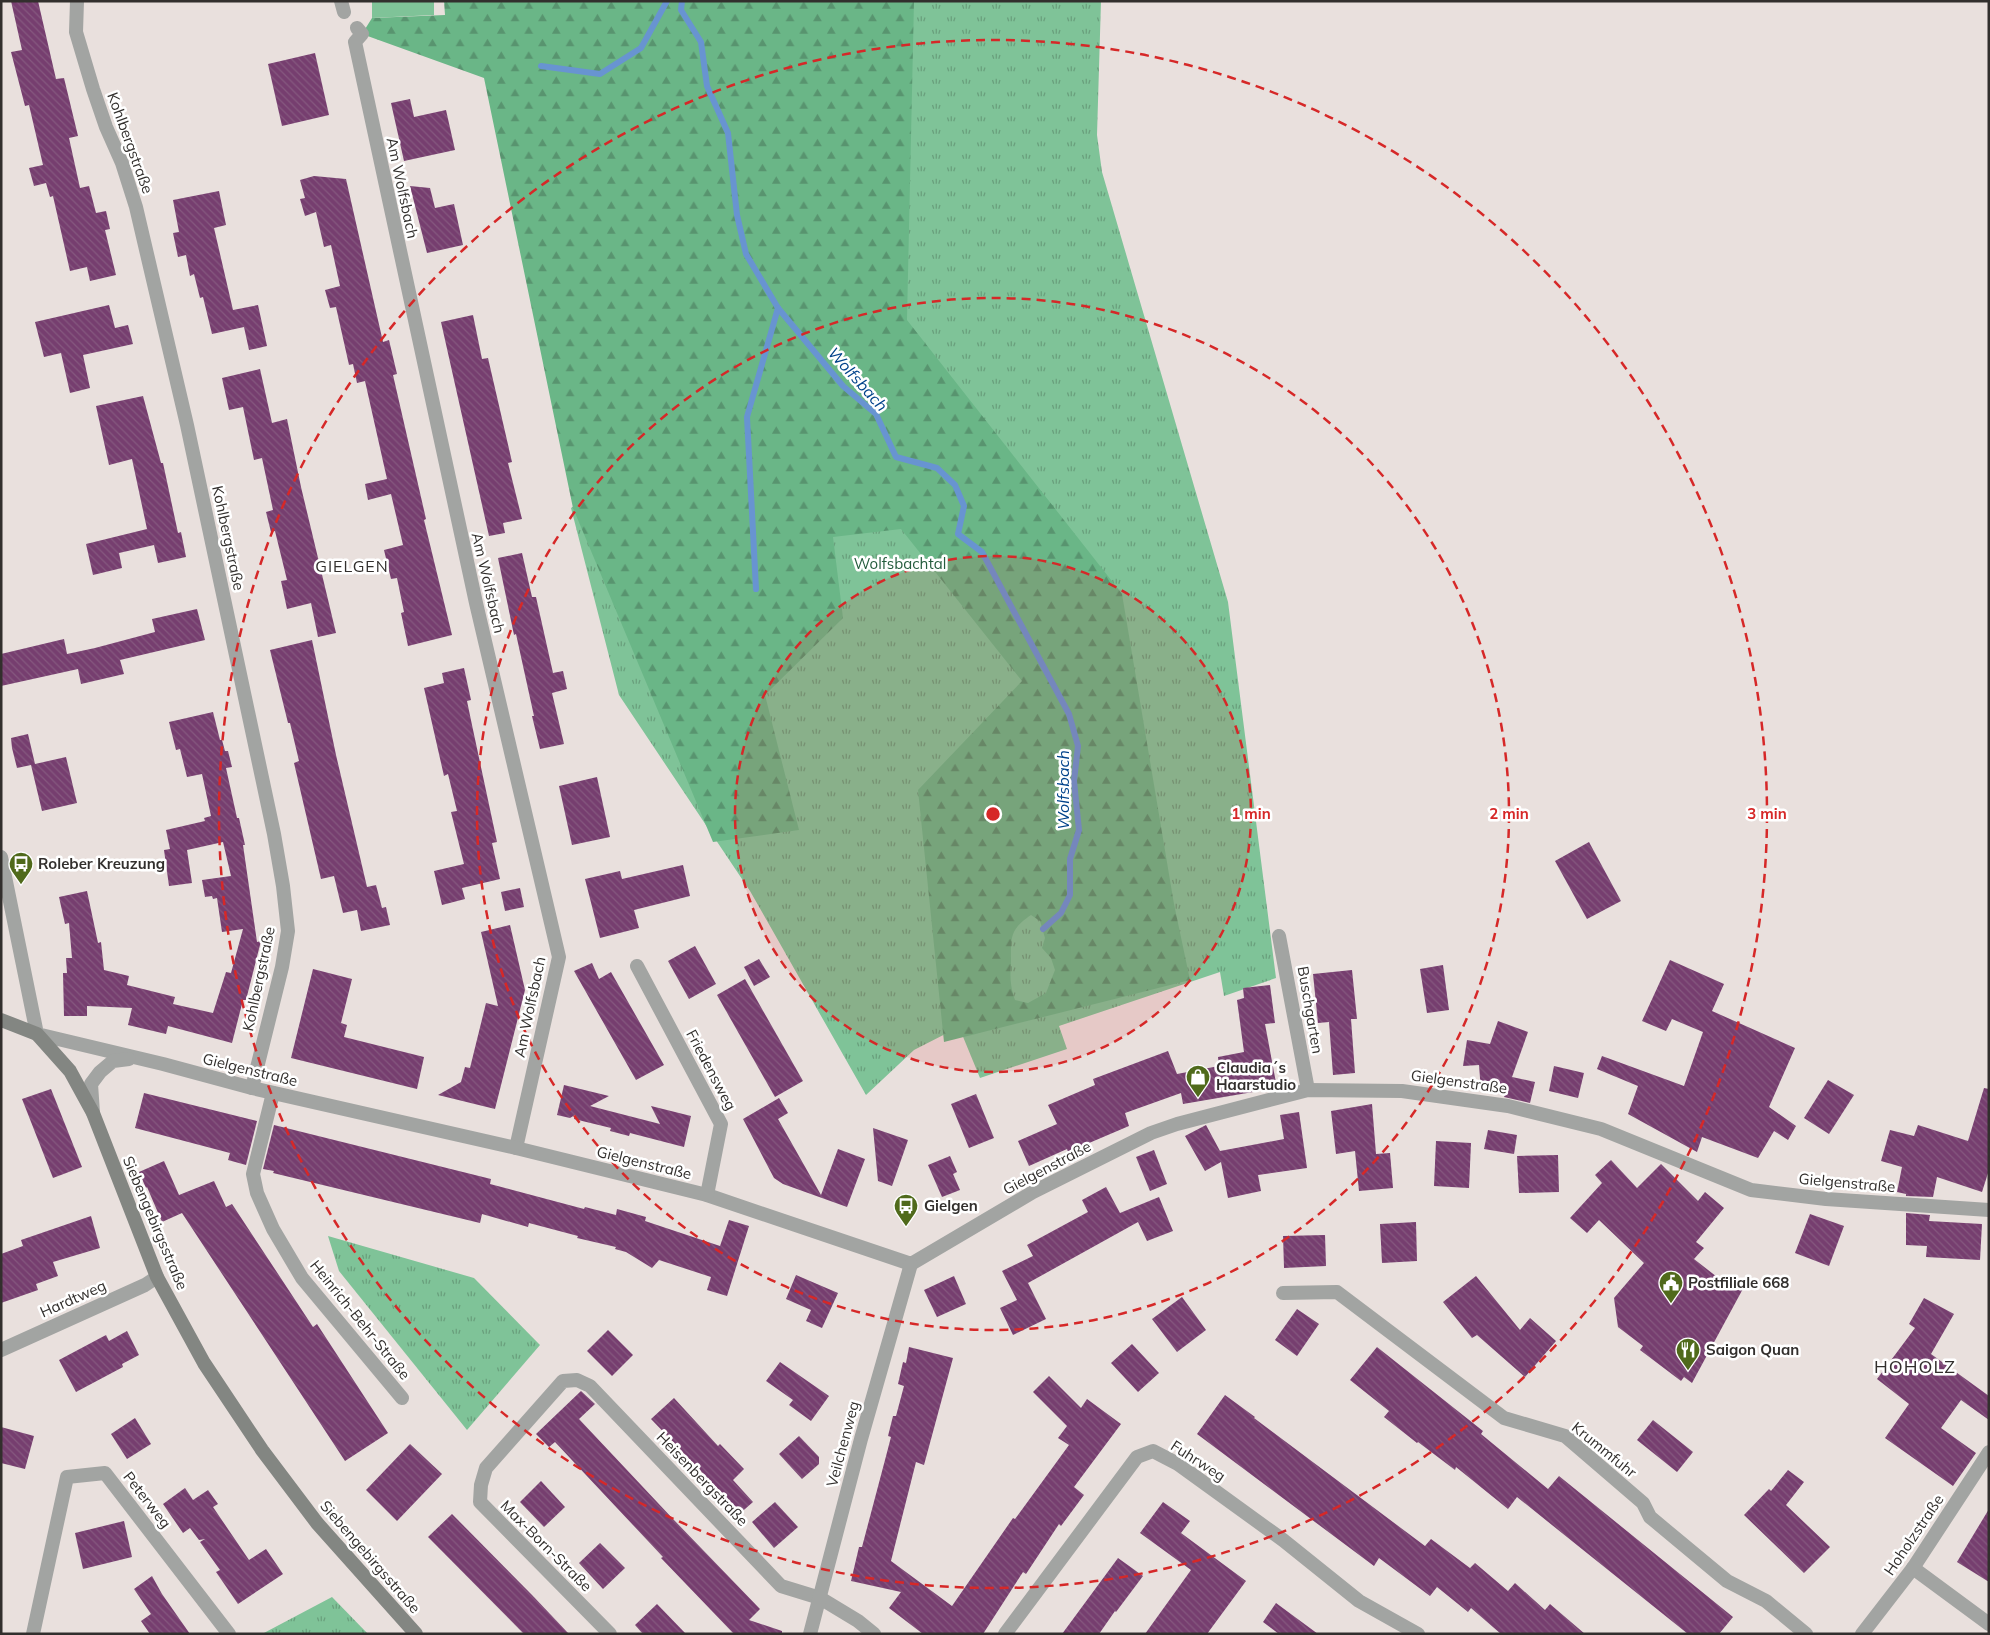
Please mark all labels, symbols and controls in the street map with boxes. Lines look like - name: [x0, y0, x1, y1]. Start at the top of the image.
- street label: Kohlbergstraße: [103, 90, 158, 196]
- street label: Am Wolfsbach: [383, 136, 422, 240]
- water label: Wolfsbach: [824, 343, 892, 415]
- street label: Kohlbergstraße: [208, 484, 249, 592]
- street label: Am Wolfsbach: [468, 531, 509, 635]
- park label: Wolfsbachtal: [854, 554, 946, 573]
- district label: GIELGEN: [315, 556, 389, 576]
- water label: Wolfsbach: [1053, 750, 1073, 830]
- text: 1 min: [1231, 804, 1271, 823]
- text: 2 min: [1489, 804, 1529, 823]
- text: 3 min: [1747, 804, 1787, 823]
- centre of rings: [984, 805, 1002, 823]
- bus stop icon: Roleber Kreuzung: [8, 851, 34, 885]
- place label: Roleber Kreuzung: [38, 854, 165, 873]
- street label: Kohlbergstraße: [238, 925, 279, 1033]
- street label: Am Wolfsbach: [510, 955, 549, 1059]
- street label: Buschgarten: [1293, 965, 1328, 1055]
- street label: Friedensweg: [682, 1026, 741, 1113]
- street label: Gielgenstraße: [201, 1049, 299, 1090]
- place label: Claudia´s Haarstudio: [1216, 1058, 1296, 1094]
- shop icon: Claudia´s Haarstudio: [1185, 1064, 1211, 1098]
- street label: Gielgenstraße: [1410, 1065, 1508, 1098]
- street label: Gielgenstraße: [1000, 1136, 1094, 1199]
- street label: Gielgenstraße: [595, 1142, 693, 1183]
- street label: Siebengebirgsstraße: [119, 1153, 192, 1292]
- street label: Gielgenstraße: [1798, 1169, 1896, 1196]
- bus stop icon: Gielgen: [893, 1193, 919, 1227]
- place label: Gielgen: [924, 1196, 978, 1215]
- street label: Heinrich-Behr-Straße: [306, 1256, 415, 1383]
- public building icon: Postfiliale 668: [1658, 1270, 1684, 1304]
- place label: Postfiliale 668: [1688, 1273, 1789, 1292]
- street label: Hardtweg: [37, 1276, 109, 1322]
- restaurant icon: Saigon Quan: [1675, 1337, 1701, 1371]
- place label: Saigon Quan: [1706, 1340, 1799, 1359]
- district label: HOHOLZ: [1874, 1355, 1956, 1378]
- street label: Veilchenweg: [822, 1399, 863, 1489]
- street label: Krummfuhr: [1568, 1418, 1641, 1482]
- street label: Heisenbergstraße: [653, 1428, 752, 1530]
- street label: Fuhrweg: [1167, 1436, 1229, 1485]
- street label: Peterweg: [119, 1467, 175, 1532]
- street label: Hoholzstraße: [1880, 1491, 1948, 1579]
- street label: Siebengebirgsstraße: [316, 1496, 425, 1617]
- street label: Max-Born-Straße: [497, 1496, 596, 1595]

